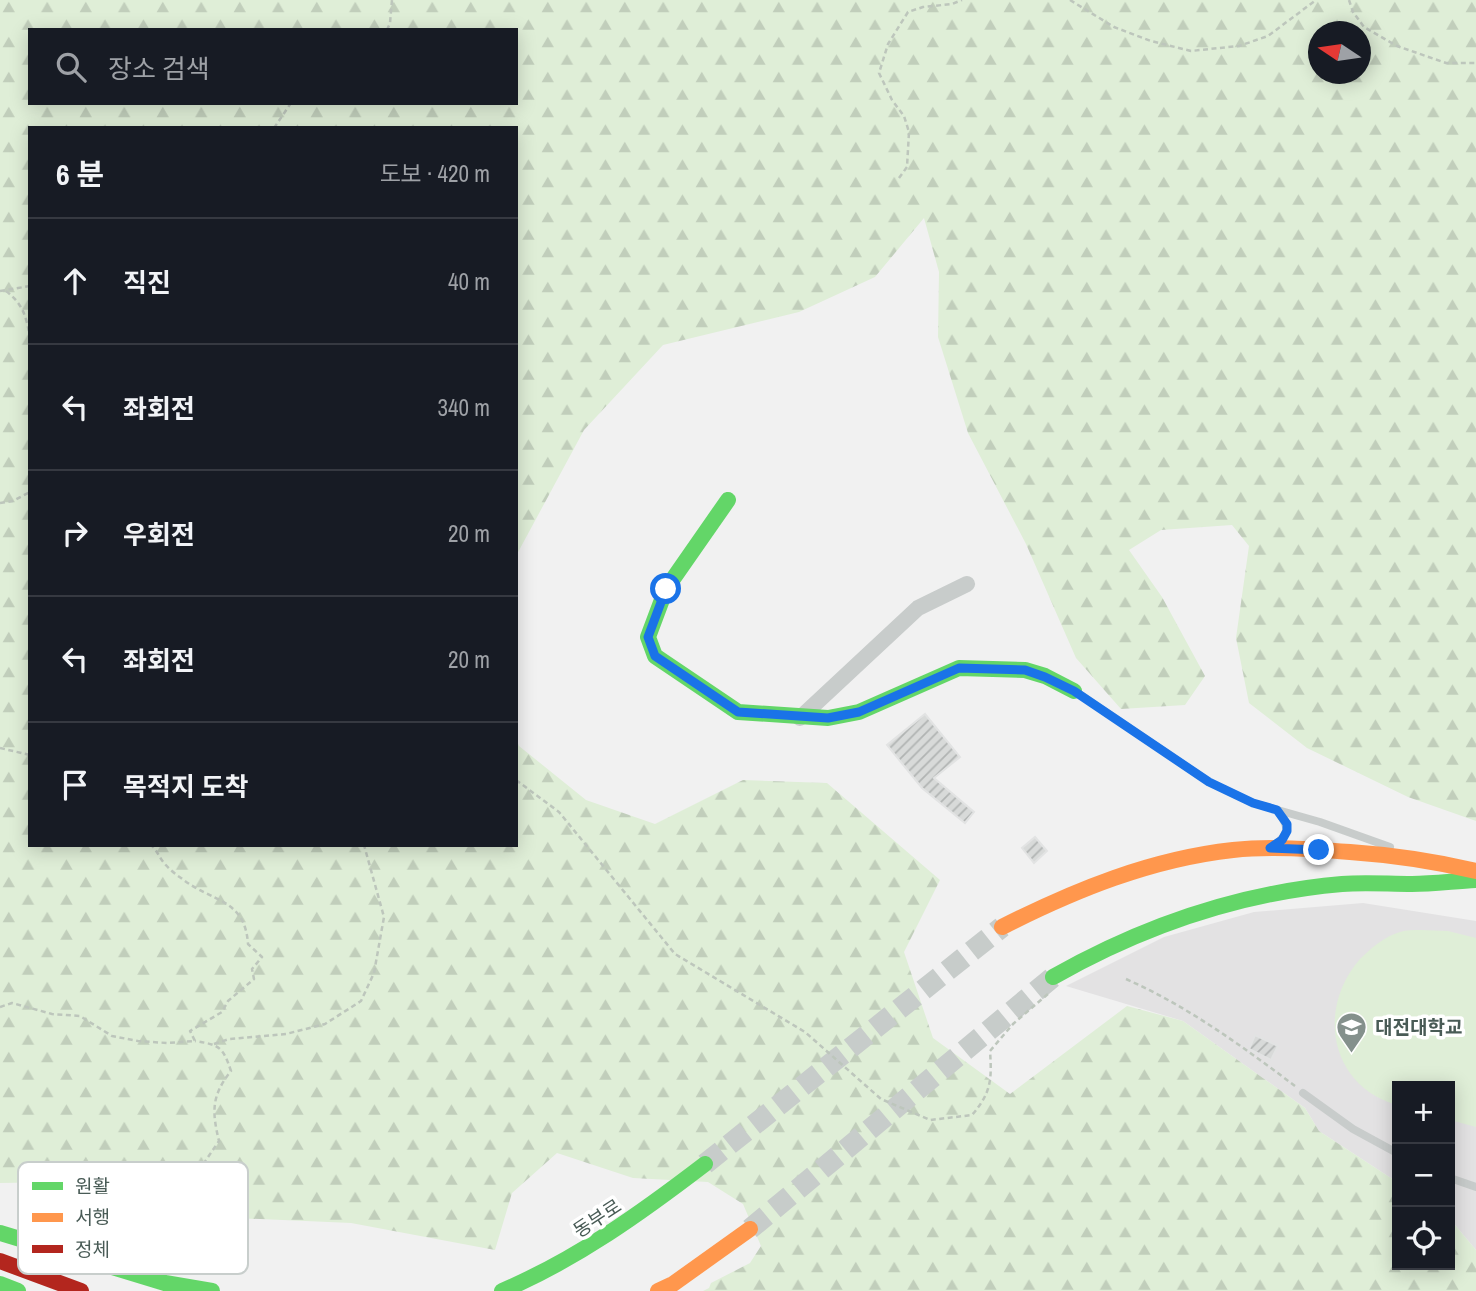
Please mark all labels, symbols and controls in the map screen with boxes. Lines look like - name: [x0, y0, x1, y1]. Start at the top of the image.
- north arrow: [1308, 21, 1371, 84]
- search box: [28, 28, 518, 105]
- icon: search: [52, 48, 90, 86]
- text: 장소 검색: [108, 51, 210, 86]
- text: 6 분: [56, 154, 104, 194]
- text: 도보 · 420 m: [380, 158, 490, 189]
- icon: ahead: [56, 262, 94, 300]
- text: 직진: [123, 265, 171, 300]
- text: 40 m: [448, 266, 490, 297]
- icon: left: [56, 388, 94, 426]
- text: 좌회전: [123, 391, 195, 426]
- text: 340 m: [438, 392, 490, 423]
- icon: right: [56, 514, 94, 552]
- text: 우회전: [123, 517, 195, 552]
- text: 20 m: [448, 518, 490, 549]
- route start: [650, 573, 681, 604]
- icon: left: [56, 640, 94, 678]
- text: 좌회전: [123, 643, 195, 678]
- text: 20 m: [448, 644, 490, 675]
- icon: arrive: [56, 766, 94, 804]
- text: 목적지 도착: [123, 769, 249, 804]
- route end: [1303, 834, 1334, 865]
- school or university icon: 대전대학교: [1335, 1010, 1369, 1054]
- place label: 대전대학교: [1375, 1014, 1462, 1040]
- map controls: [1392, 1081, 1455, 1270]
- button: +: [1392, 1081, 1455, 1144]
- button: −: [1392, 1144, 1455, 1207]
- legend: [18, 1162, 248, 1274]
- text: 원활: [75, 1173, 110, 1199]
- street label: 동부로: [568, 1193, 626, 1243]
- text: 서행: [75, 1204, 110, 1230]
- button: locate: [1392, 1207, 1455, 1270]
- text: 정체: [75, 1236, 110, 1262]

